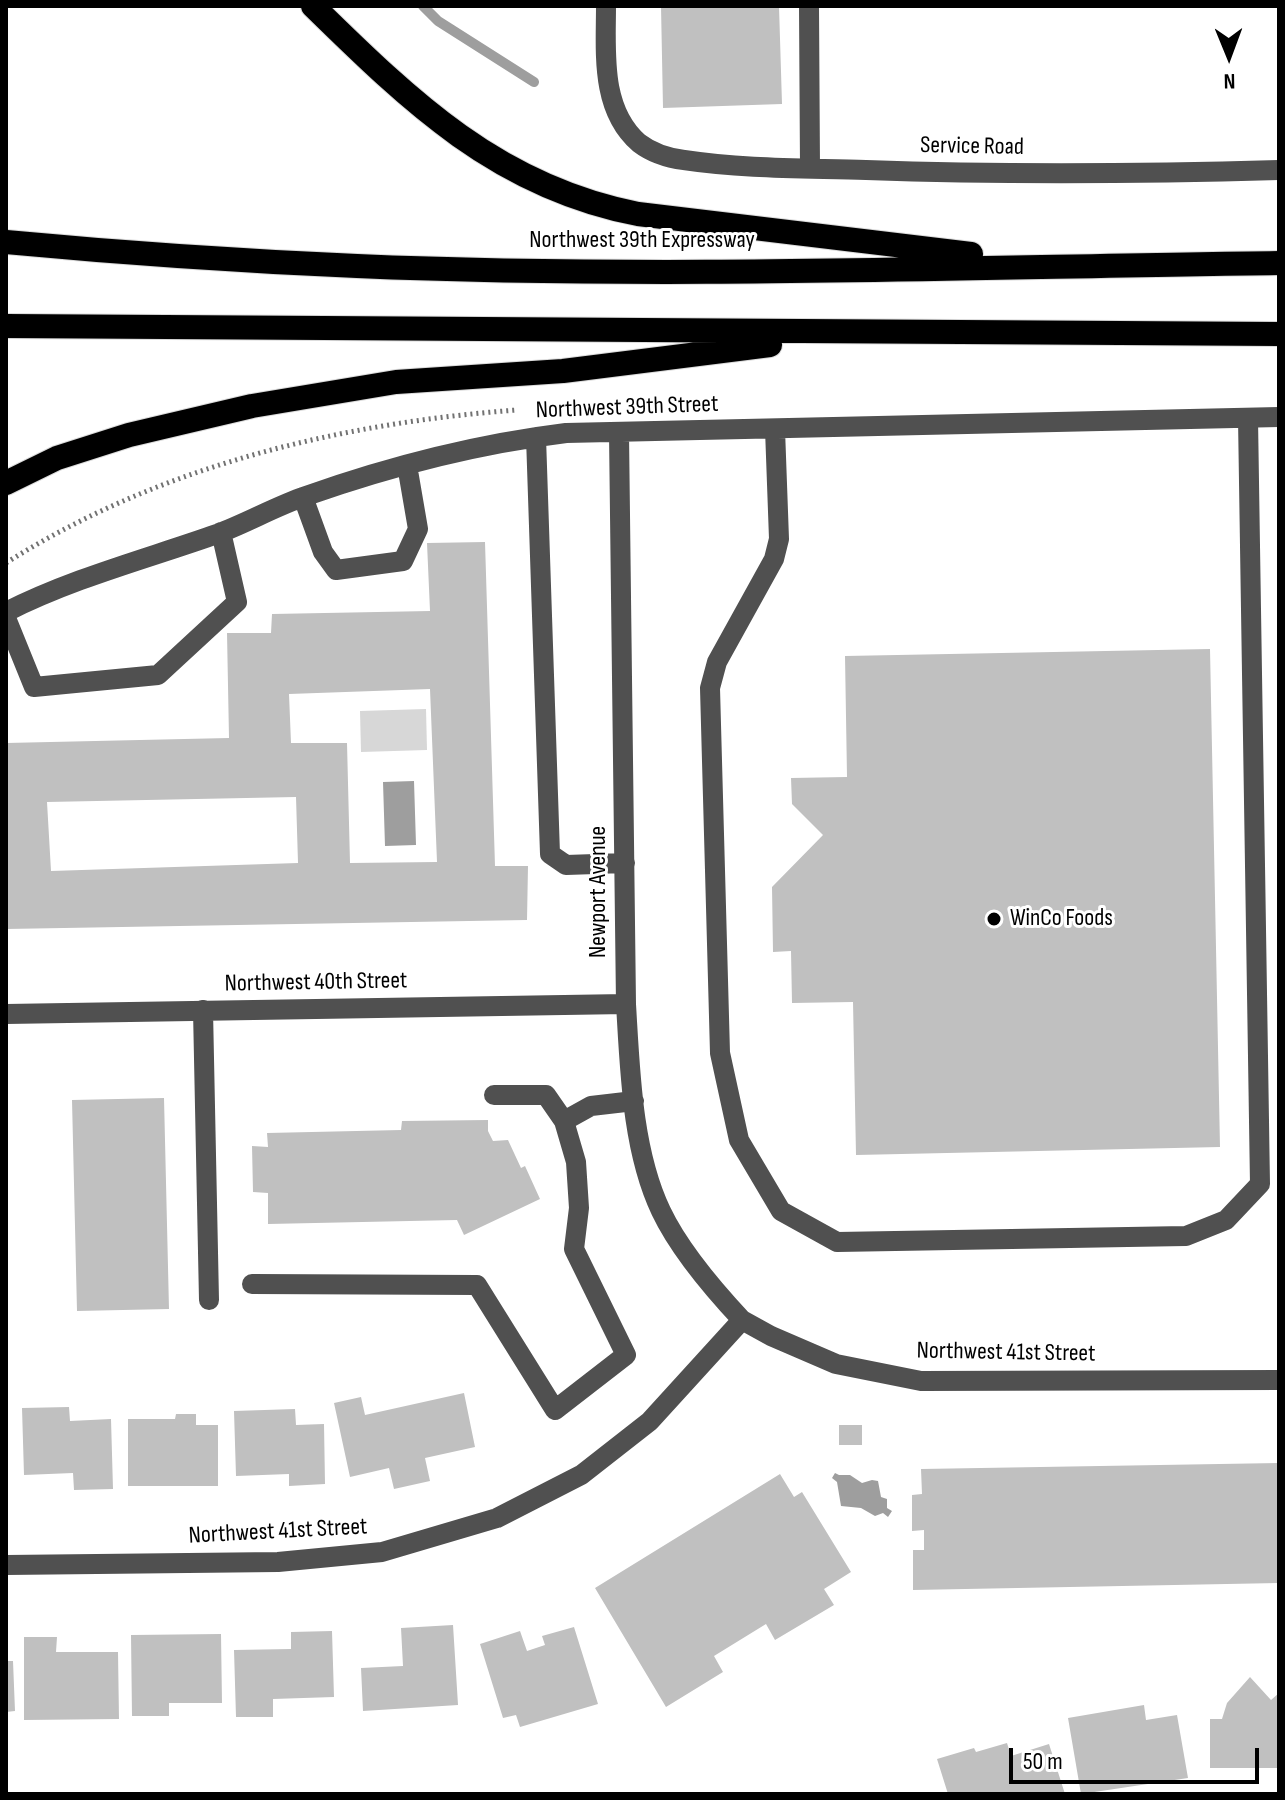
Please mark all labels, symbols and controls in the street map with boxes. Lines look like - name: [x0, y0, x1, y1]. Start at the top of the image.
- north arrow: [1189, 16, 1269, 96]
- text: N: [1223, 67, 1236, 94]
- street label: Service Road: [920, 132, 1024, 162]
- street label: Northwest 39th Expressway: [529, 227, 755, 255]
- street label: Northwest 39th Street: [535, 390, 719, 426]
- street label: Newport Avenue: [585, 826, 613, 958]
- place label: WinCo Foods: [1010, 905, 1113, 933]
- marker: WinCo Foods: [985, 910, 1003, 928]
- street label: Northwest 40th Street: [225, 967, 407, 999]
- street label: Northwest 41st Street: [916, 1337, 1096, 1369]
- street label: Northwest 41st Street: [188, 1513, 368, 1551]
- scale bar: [1013, 1732, 1263, 1782]
- text: 50 m: [1023, 1747, 1063, 1776]

